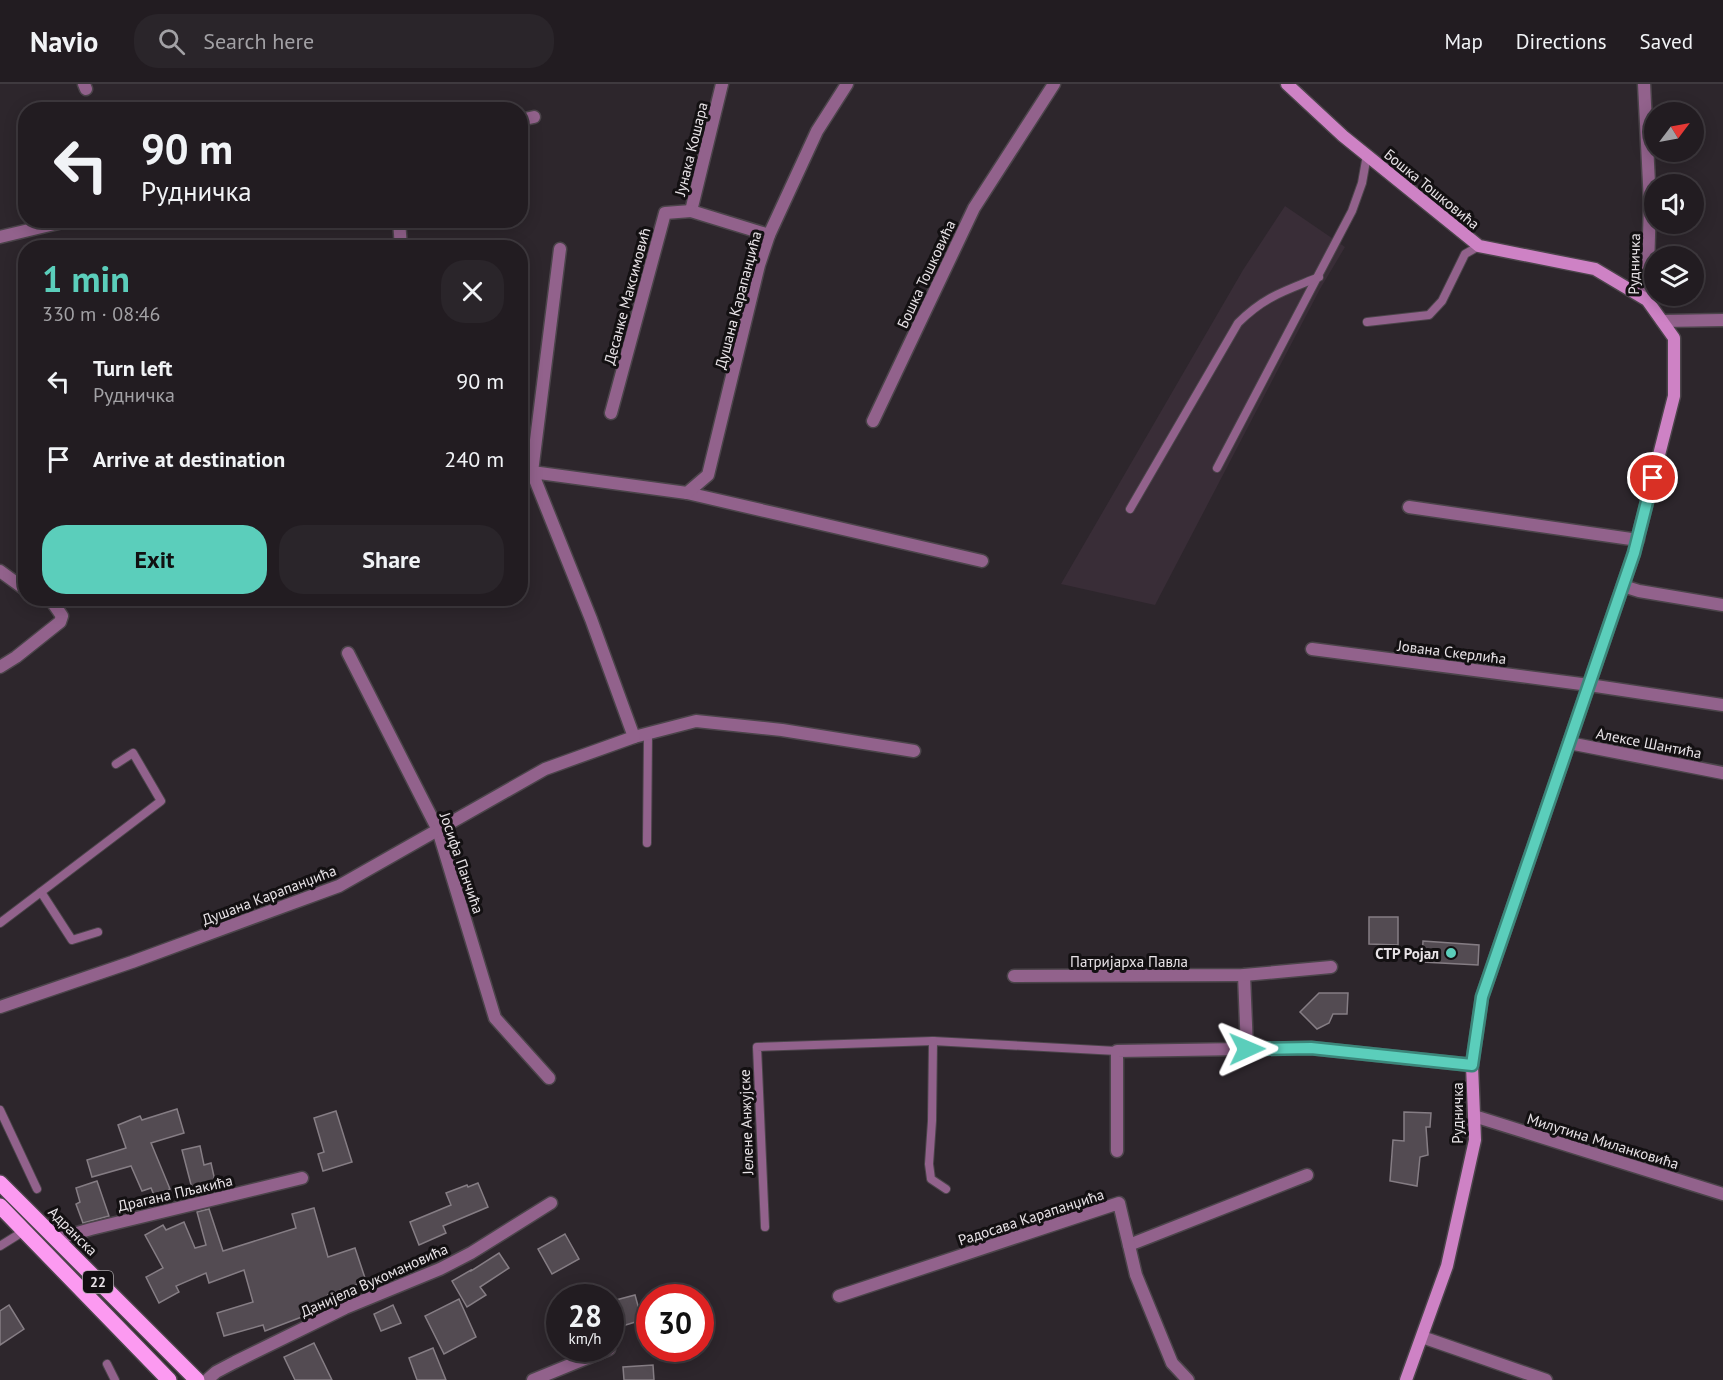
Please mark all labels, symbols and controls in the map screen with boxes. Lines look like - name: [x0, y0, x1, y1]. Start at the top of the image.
- search box: [134, 14, 554, 68]
- text: Navio: [30, 23, 98, 60]
- icon: search: [155, 25, 188, 58]
- text: Search here: [203, 27, 314, 55]
- text: Map: [1444, 28, 1483, 55]
- text: Directions: [1516, 28, 1607, 55]
- text: Saved: [1640, 28, 1693, 55]
- street label: Јунака Кошара: [670, 100, 712, 199]
- north arrow: [1644, 102, 1704, 162]
- map controls: [1644, 102, 1704, 306]
- text: 90 m: [141, 121, 233, 176]
- icon: left: [42, 126, 120, 204]
- street label: Бошка Тошковића: [1380, 145, 1484, 233]
- text: Рудничка: [141, 174, 252, 208]
- button: sound: [1644, 174, 1704, 234]
- street label: Бошка Тошковића: [893, 217, 959, 331]
- street label: Десанке Максимовић: [600, 225, 654, 367]
- street label: Душана Карапанџића: [710, 229, 766, 371]
- street label: Рудничка: [1624, 233, 1644, 295]
- button: layers: [1644, 246, 1704, 306]
- text: 1 min: [42, 255, 130, 302]
- button: close: [441, 260, 504, 323]
- text: 330 m · 08:46: [42, 301, 160, 327]
- text: Turn left: [93, 354, 173, 382]
- icon: left: [42, 365, 75, 398]
- text: 90 m: [456, 367, 504, 395]
- text: Рудничка: [93, 382, 175, 408]
- icon: arrive: [42, 443, 75, 476]
- text: Arrive at destination: [93, 445, 285, 473]
- text: 240 m: [444, 445, 504, 473]
- pin: [1627, 452, 1678, 503]
- icon: arrive: [1636, 461, 1669, 494]
- button: Exit: [42, 525, 267, 594]
- button: Share: [279, 525, 504, 594]
- street label: Јована Скерлића: [1396, 636, 1507, 668]
- street label: Алексе Шантића: [1594, 723, 1704, 763]
- street label: Јосифа Панчића: [435, 809, 488, 916]
- street label: Душана Карапанџића: [199, 861, 339, 929]
- place label: СТР Ројал: [1375, 944, 1439, 963]
- marker: СТР Ројал: [1444, 946, 1458, 960]
- street label: Патријарха Павла: [1070, 952, 1188, 971]
- position arrow: [1215, 1017, 1279, 1081]
- street label: Јелене Анжујске: [735, 1069, 757, 1176]
- street label: Рудничка: [1448, 1082, 1467, 1144]
- street label: Милутина Миланковића: [1525, 1109, 1681, 1173]
- street label: Драгана Пљакића: [116, 1171, 234, 1215]
- street label: Радосава Карапанџића: [956, 1184, 1106, 1250]
- street label: Адранска: [44, 1202, 102, 1260]
- street label: Данијела Вукомановића: [297, 1239, 451, 1321]
- road number: 22: [83, 1271, 113, 1293]
- speed limit sign: 30: [636, 1284, 714, 1362]
- text: 28: [568, 1296, 602, 1335]
- text: km/h: [569, 1329, 601, 1348]

